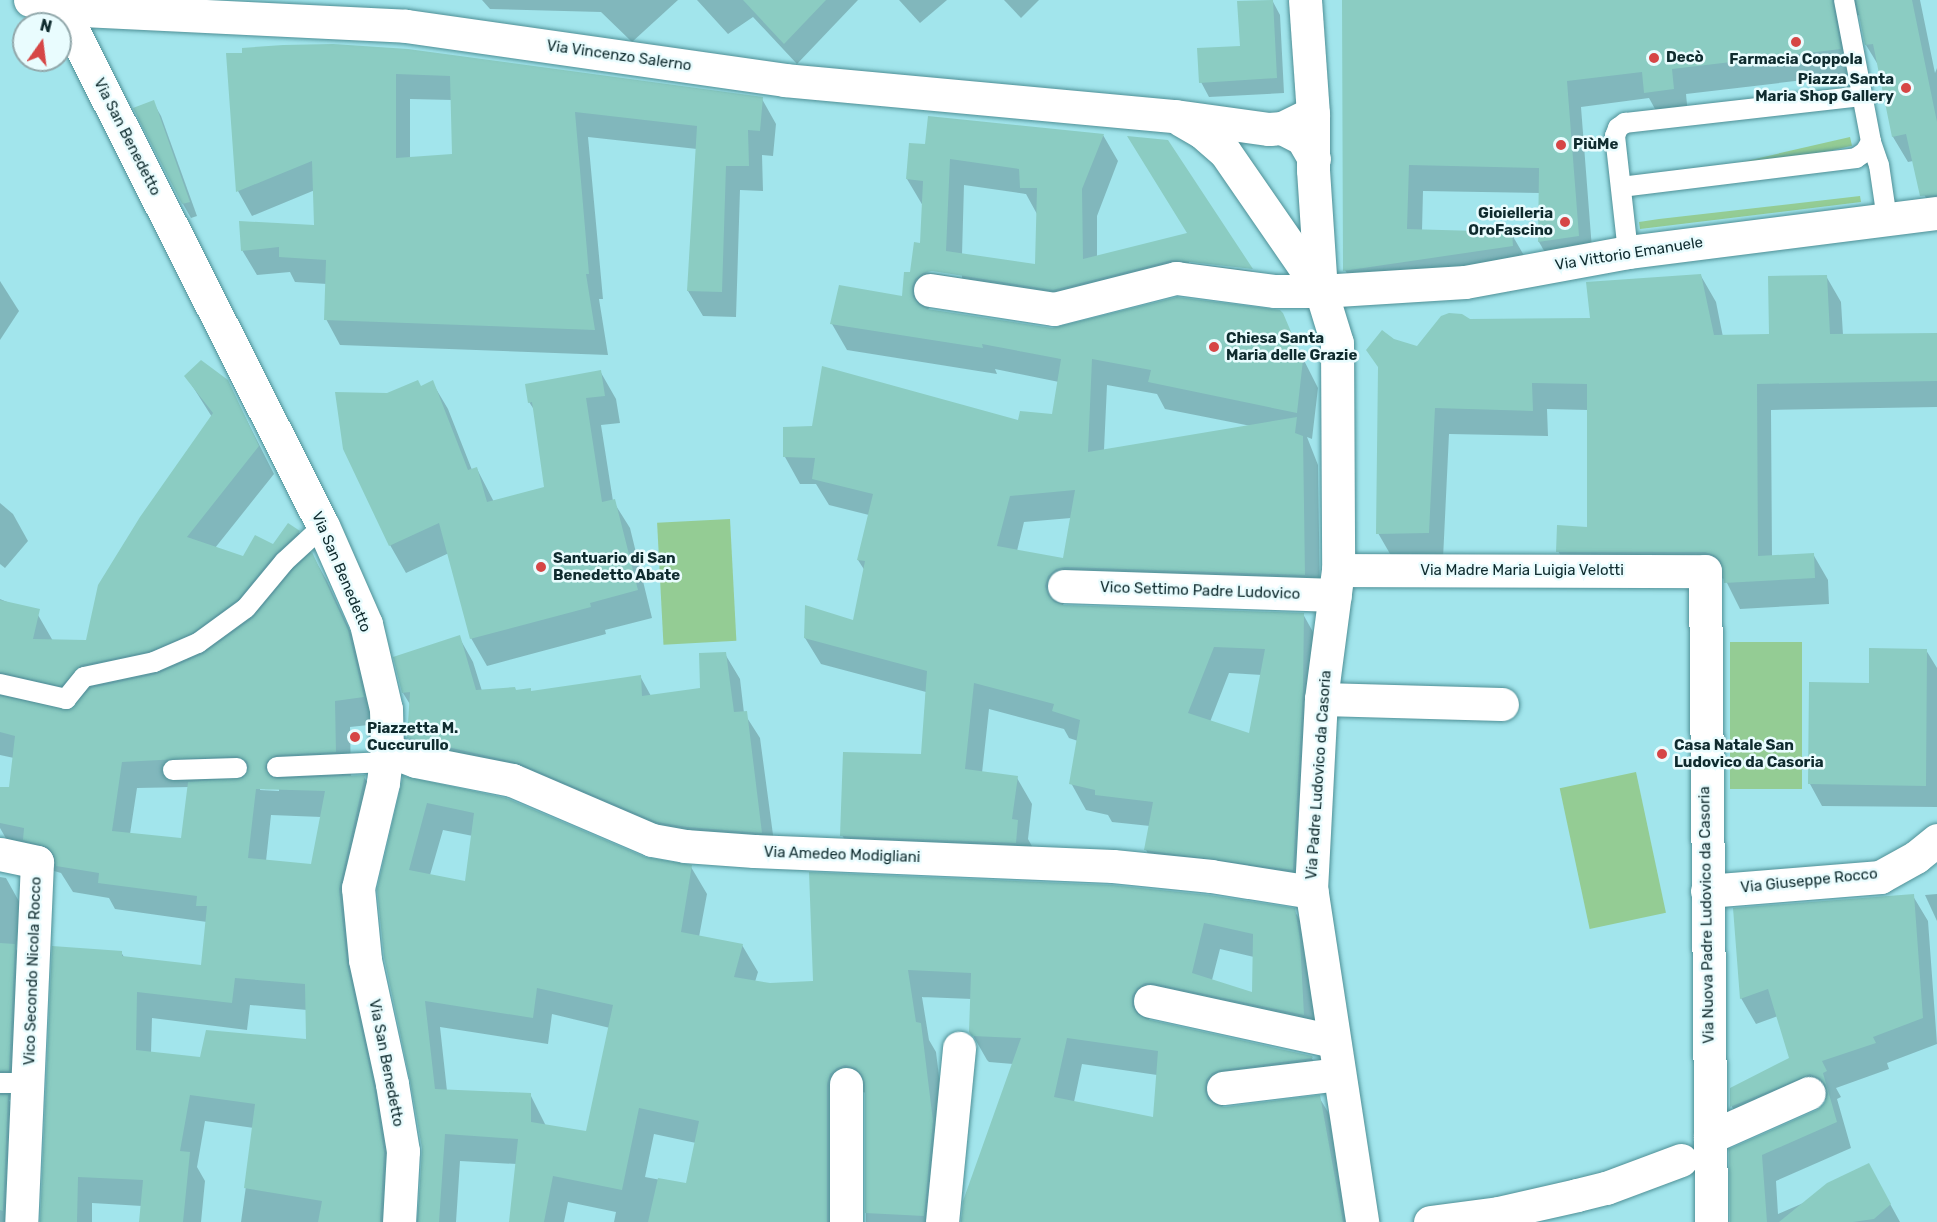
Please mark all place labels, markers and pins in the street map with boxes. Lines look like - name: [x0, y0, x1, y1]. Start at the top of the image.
- marker: Farmacia Coppola: [1789, 35, 1803, 49]
- place label: Decò: [1666, 49, 1704, 67]
- marker: Decò: [1647, 51, 1661, 65]
- place label: Farmacia Coppola: [1729, 51, 1863, 69]
- place label: Piazza Santa Maria Shop Gallery: [1755, 70, 1894, 105]
- marker: Piazza Santa Maria Shop Gallery: [1899, 81, 1913, 95]
- place label: PiùMe: [1573, 136, 1618, 154]
- marker: PiùMe: [1554, 138, 1568, 152]
- place label: Gioielleria OroFascino: [1468, 204, 1553, 239]
- marker: Gioielleria OroFascino: [1558, 215, 1572, 229]
- place label: Chiesa Santa Maria delle Grazie: [1226, 329, 1357, 364]
- marker: Chiesa Santa Maria delle Grazie: [1207, 340, 1221, 354]
- place label: Santuario di San Benedetto Abate: [553, 549, 681, 584]
- marker: Santuario di San Benedetto Abate: [534, 560, 548, 574]
- place label: Piazzetta M. Cuccurullo: [367, 719, 458, 754]
- marker: Piazzetta M. Cuccurullo: [348, 730, 362, 744]
- place label: Casa Natale San Ludovico da Casoria: [1674, 736, 1824, 771]
- marker: Casa Natale San Ludovico da Casoria: [1655, 747, 1669, 761]

